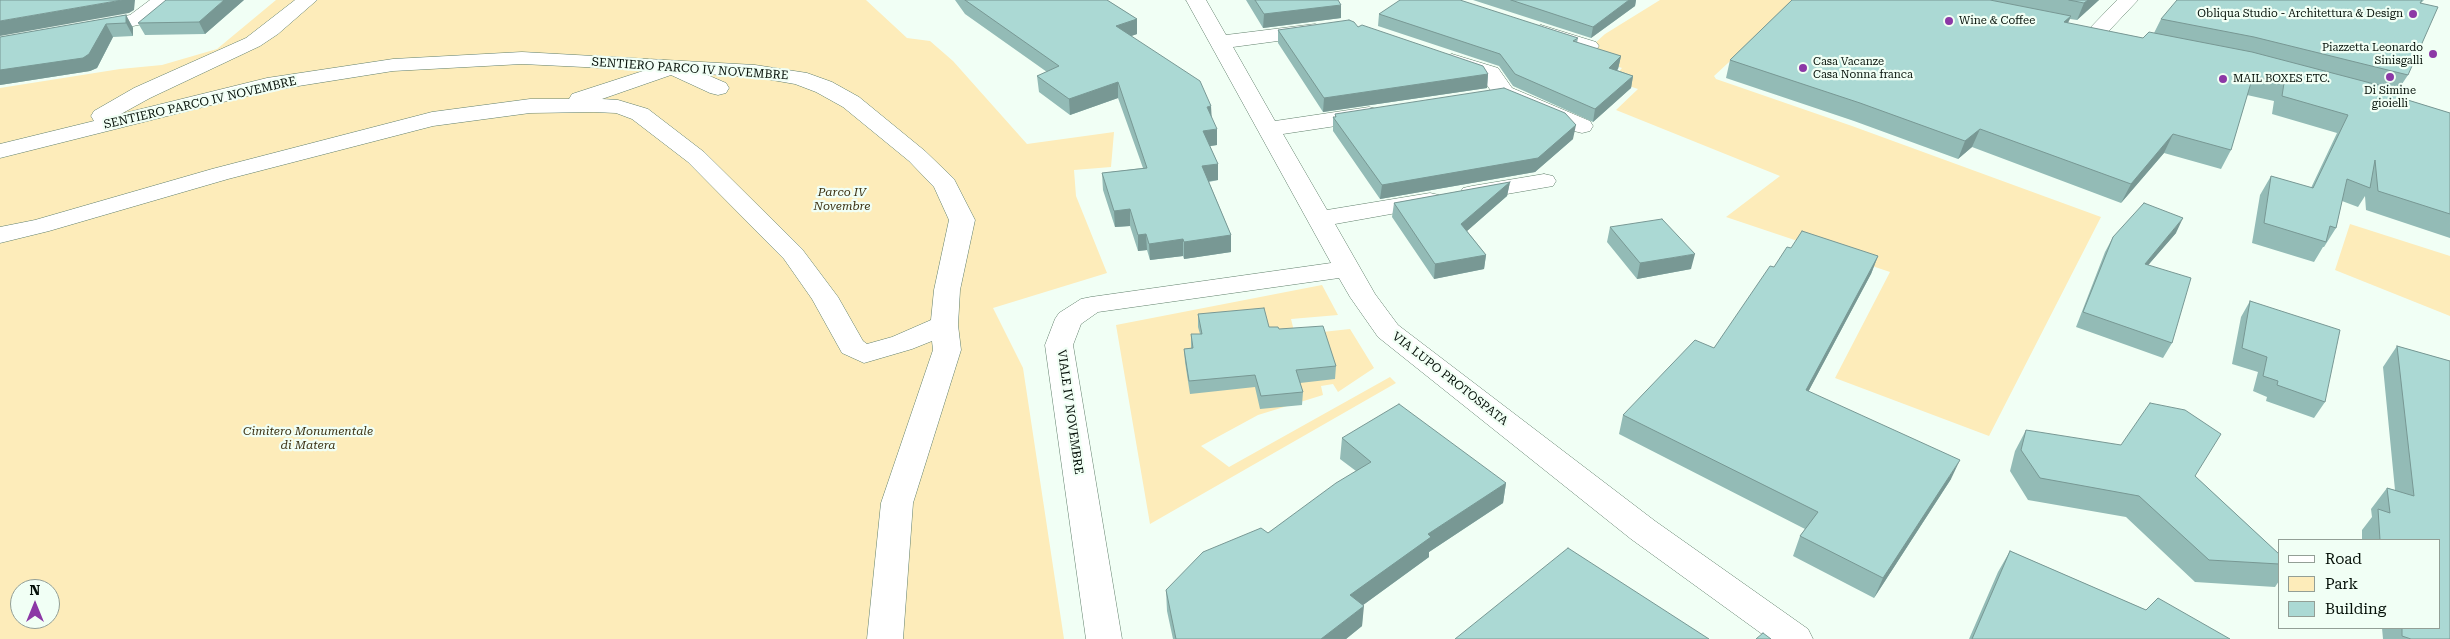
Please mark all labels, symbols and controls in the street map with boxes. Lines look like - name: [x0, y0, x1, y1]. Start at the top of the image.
- place label: Obliqua Studio - Architettura & Design: [2197, 7, 2403, 21]
- marker: Obliqua Studio - Architettura & Design: [2407, 8, 2419, 20]
- place label: Wine & Coffee: [1959, 14, 2035, 28]
- marker: Wine & Coffee: [1943, 15, 1955, 27]
- place label: Piazzetta Leonardo Sinisgalli: [2322, 41, 2423, 67]
- marker: Piazzetta Leonardo Sinisgalli: [2427, 48, 2439, 60]
- street label: SENTIERO PARCO IV NOVEMBRE: [591, 55, 789, 83]
- place label: Casa Vacanze Casa Nonna franca: [1813, 55, 1913, 81]
- marker: Casa Vacanze Casa Nonna franca: [1797, 62, 1809, 74]
- marker: Di Simine gioielli: [2384, 71, 2396, 83]
- place label: MAIL BOXES ETC.: [2233, 72, 2330, 86]
- marker: MAIL BOXES ETC.: [2217, 73, 2229, 85]
- street label: SENTIERO PARCO IV NOVEMBRE: [102, 74, 298, 132]
- place label: Di Simine gioielli: [2364, 84, 2416, 110]
- park label: Parco IV Novembre: [814, 185, 870, 213]
- street label: VIA LUPO PROTOSPATA: [1389, 329, 1511, 429]
- street label: VIALE IV NOVEMBRE: [1054, 349, 1086, 475]
- park label: Cimitero Monumentale di Matera: [243, 424, 373, 452]
- legend: [2278, 539, 2440, 629]
- text: Road: [2325, 550, 2362, 568]
- text: Park: [2325, 575, 2358, 593]
- north arrow: [10, 579, 60, 629]
- text: N: [30, 582, 40, 598]
- text: Building: [2325, 600, 2386, 618]

